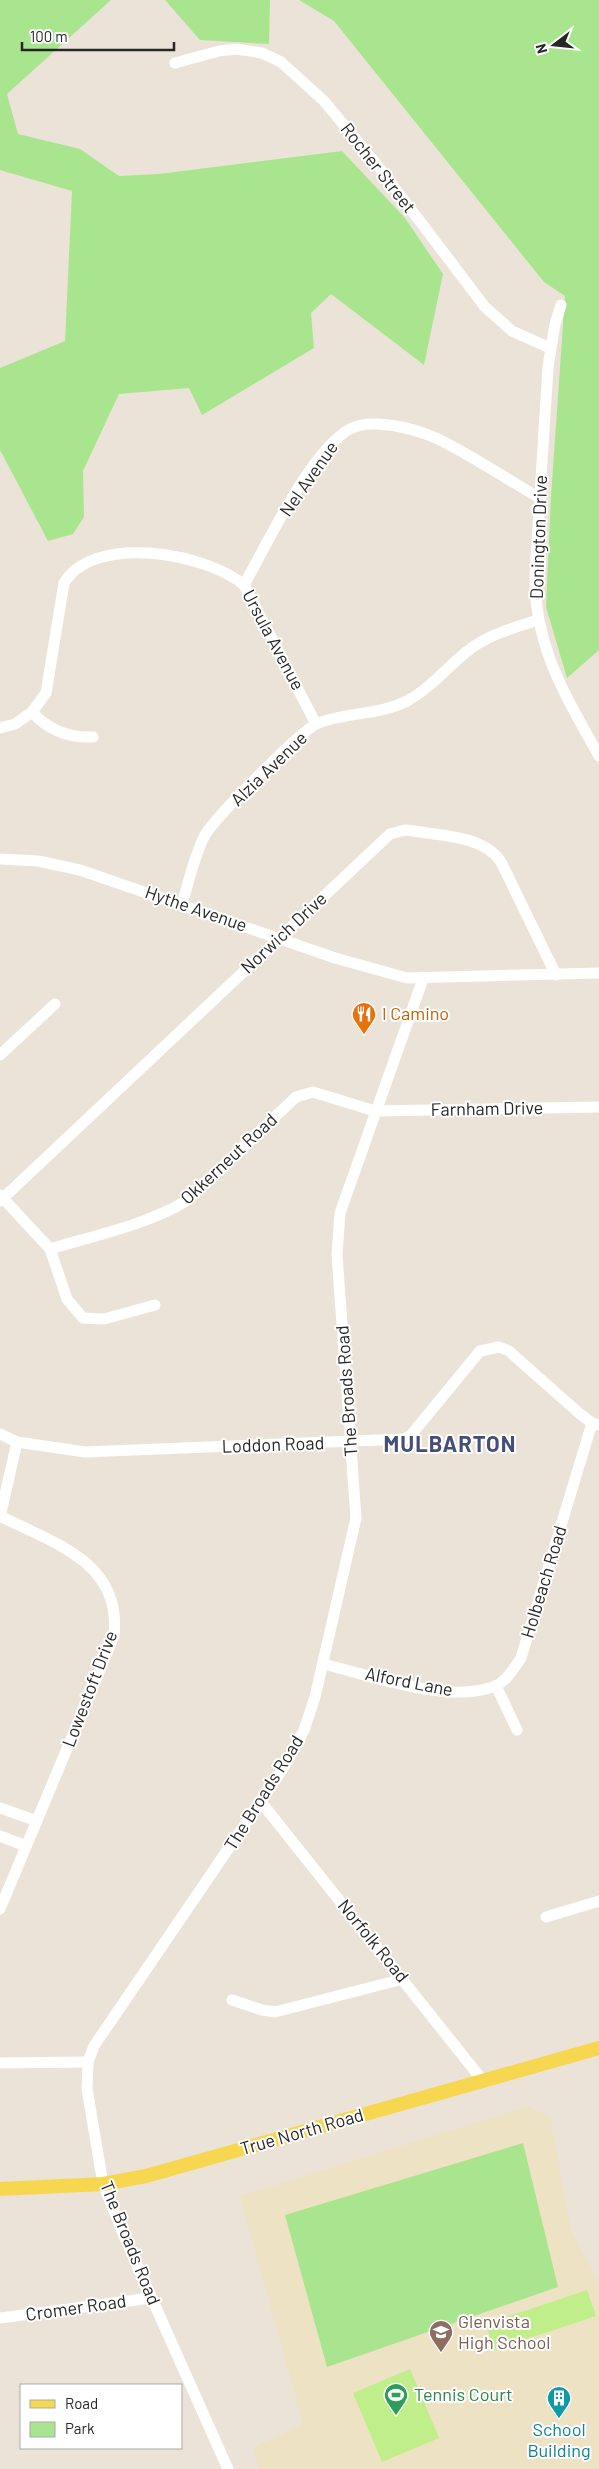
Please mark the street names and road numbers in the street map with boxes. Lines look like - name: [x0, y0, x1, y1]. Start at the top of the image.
- street label: Rocher Street: [337, 118, 421, 217]
- street label: Nel Avenue: [274, 437, 342, 520]
- street label: Donington Drive: [525, 475, 551, 599]
- street label: Ursula Avenue: [238, 586, 310, 694]
- street label: Alzia Avenue: [226, 726, 311, 810]
- street label: Hythe Avenue: [142, 880, 250, 936]
- street label: Norwich Drive: [236, 887, 331, 978]
- street label: Farnham Drive: [431, 1096, 543, 1120]
- street label: Okkerneut Road: [176, 1108, 281, 1209]
- street label: The Broads Road: [330, 1325, 362, 1458]
- street label: Loddon Road: [221, 1431, 325, 1457]
- street label: Holbeach Road: [515, 1523, 571, 1641]
- street label: Lowestoft Drive: [57, 1627, 121, 1750]
- street label: Alford Lane: [363, 1662, 455, 1700]
- street label: The Broads Road: [219, 1731, 307, 1854]
- street label: Norfolk Road: [334, 1894, 414, 1986]
- street label: True North Road: [238, 2103, 366, 2159]
- street label: The Broads Road: [96, 2177, 166, 2308]
- street label: Cromer Road: [24, 2289, 128, 2325]

